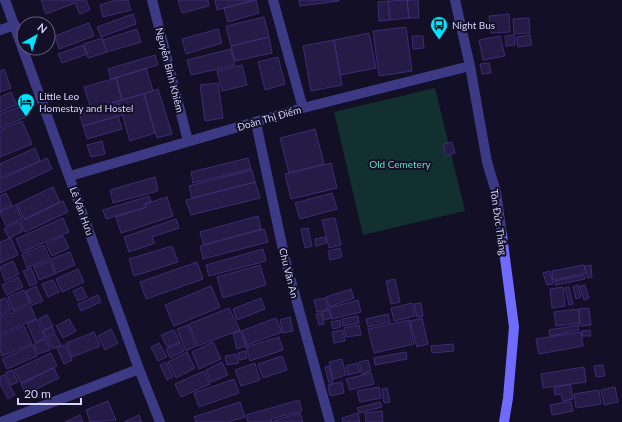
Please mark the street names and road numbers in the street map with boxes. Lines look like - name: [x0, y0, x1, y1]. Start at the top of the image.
- street label: Nguyễn Bỉnh Khiêm: [154, 26, 186, 114]
- street label: Đoàn Thị Điểm: [236, 103, 302, 133]
- street label: Lê Văn Hưu: [68, 185, 96, 237]
- street label: Tôn Đức Thắng: [488, 188, 510, 256]
- street label: Chu Văn An: [277, 247, 301, 299]

